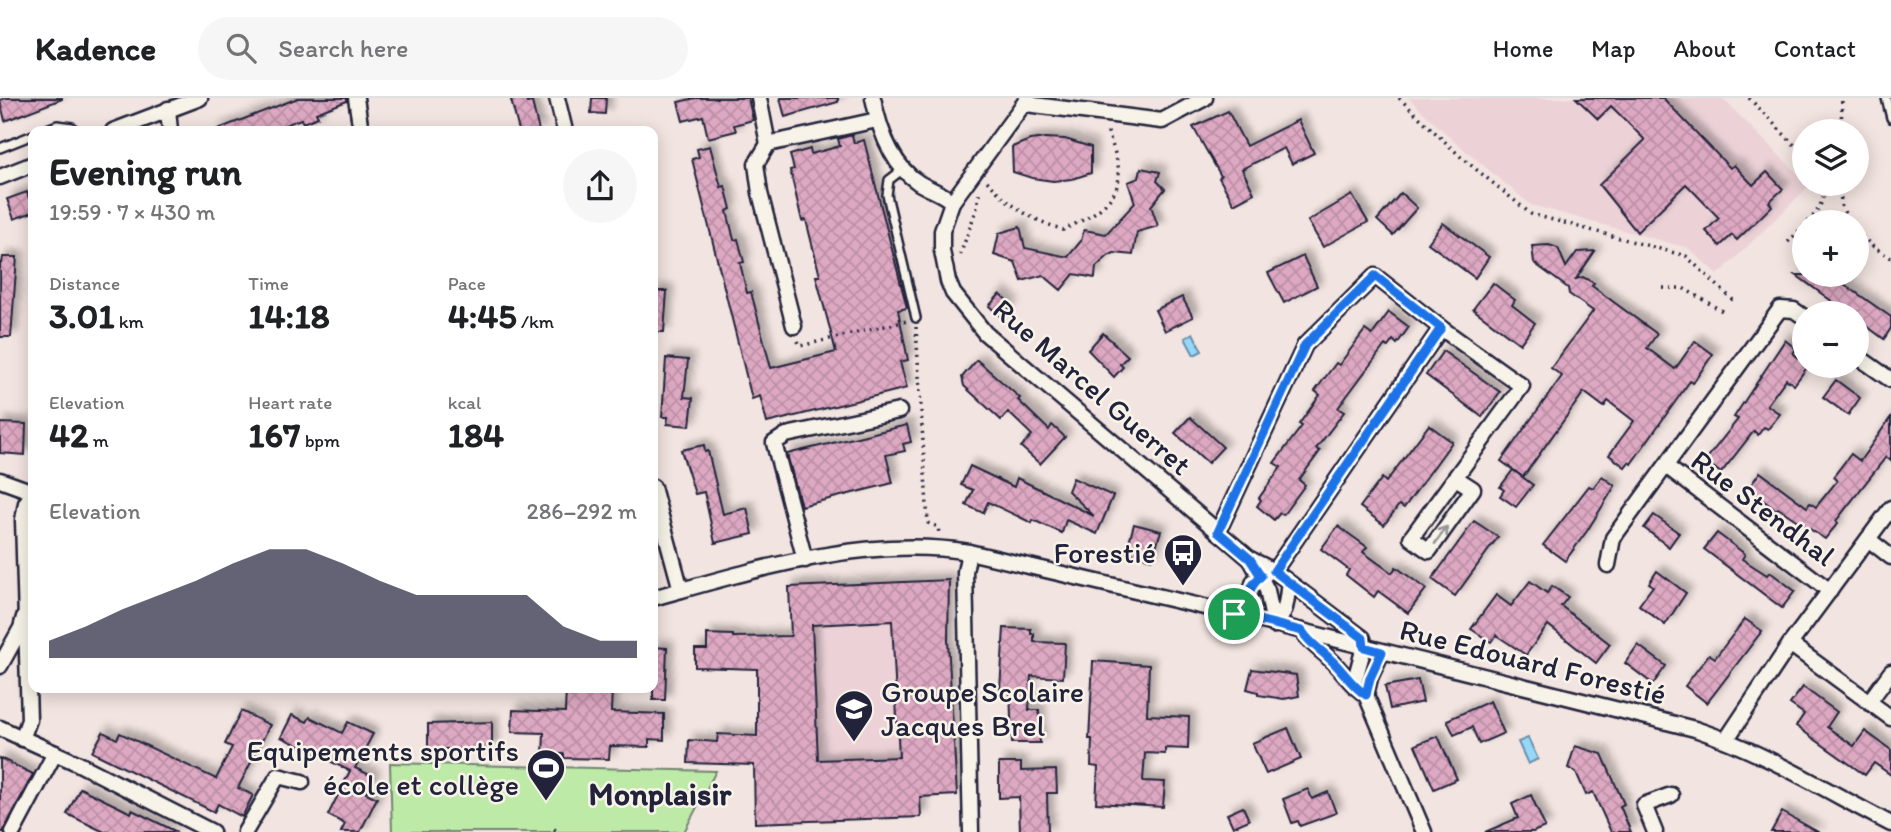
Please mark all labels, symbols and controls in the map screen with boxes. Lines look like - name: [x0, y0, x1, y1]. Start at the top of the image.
- search box: [198, 17, 688, 80]
- text: Kadence: [35, 29, 156, 68]
- icon: search: [222, 29, 260, 67]
- text: Search here: [278, 32, 409, 64]
- text: Home: [1493, 34, 1553, 63]
- text: Map: [1591, 34, 1635, 63]
- text: About: [1673, 34, 1736, 63]
- text: Contact: [1774, 34, 1856, 63]
- map controls: [1792, 119, 1869, 378]
- button: layers: [1792, 119, 1869, 196]
- text: Evening run: [49, 149, 242, 195]
- button: share: [563, 149, 637, 223]
- text: 19:59 · 7 × 430 m: [49, 198, 215, 226]
- button: +: [1792, 210, 1869, 287]
- text: Distance: [49, 272, 120, 295]
- text: Time: [248, 272, 289, 295]
- text: Pace: [448, 272, 486, 295]
- street label: Rue Marcel Guerret: [985, 290, 1199, 483]
- text: 3.01: [49, 295, 115, 337]
- text: 14:18: [248, 295, 330, 337]
- text: 4:45: [448, 295, 517, 337]
- button: −: [1792, 301, 1869, 378]
- text: km: [115, 310, 144, 333]
- text: /km: [517, 310, 554, 333]
- text: Elevation: [49, 391, 125, 414]
- text: Heart rate: [248, 391, 332, 414]
- text: kcal: [448, 391, 481, 414]
- text: 42: [49, 414, 88, 456]
- text: 167: [248, 414, 300, 456]
- text: 184: [448, 414, 504, 456]
- text: m: [88, 429, 109, 452]
- text: bpm: [300, 429, 340, 452]
- street label: Rue Stendhal: [1684, 441, 1843, 574]
- text: Elevation: [49, 497, 140, 525]
- text: 286–292 m: [527, 497, 637, 525]
- one-way arrow: [1434, 526, 1448, 545]
- bus stop icon: Forestié: [1162, 532, 1204, 587]
- place label: Forestié: [1053, 534, 1156, 571]
- pin: [1204, 584, 1264, 644]
- icon: arrive: [1215, 595, 1253, 633]
- street label: Rue Edouard Forestié: [1396, 611, 1670, 713]
- place label: Groupe Scolaire Jacques Brel: [881, 673, 1084, 744]
- school or university icon: Groupe Scolaire Jacques Brel: [833, 688, 875, 743]
- place label: Equipements sportifs école et collège: [246, 732, 519, 803]
- sports icon: Equipements sportifs école et collège: [525, 747, 567, 802]
- district label: Monplaisir: [589, 775, 732, 813]

